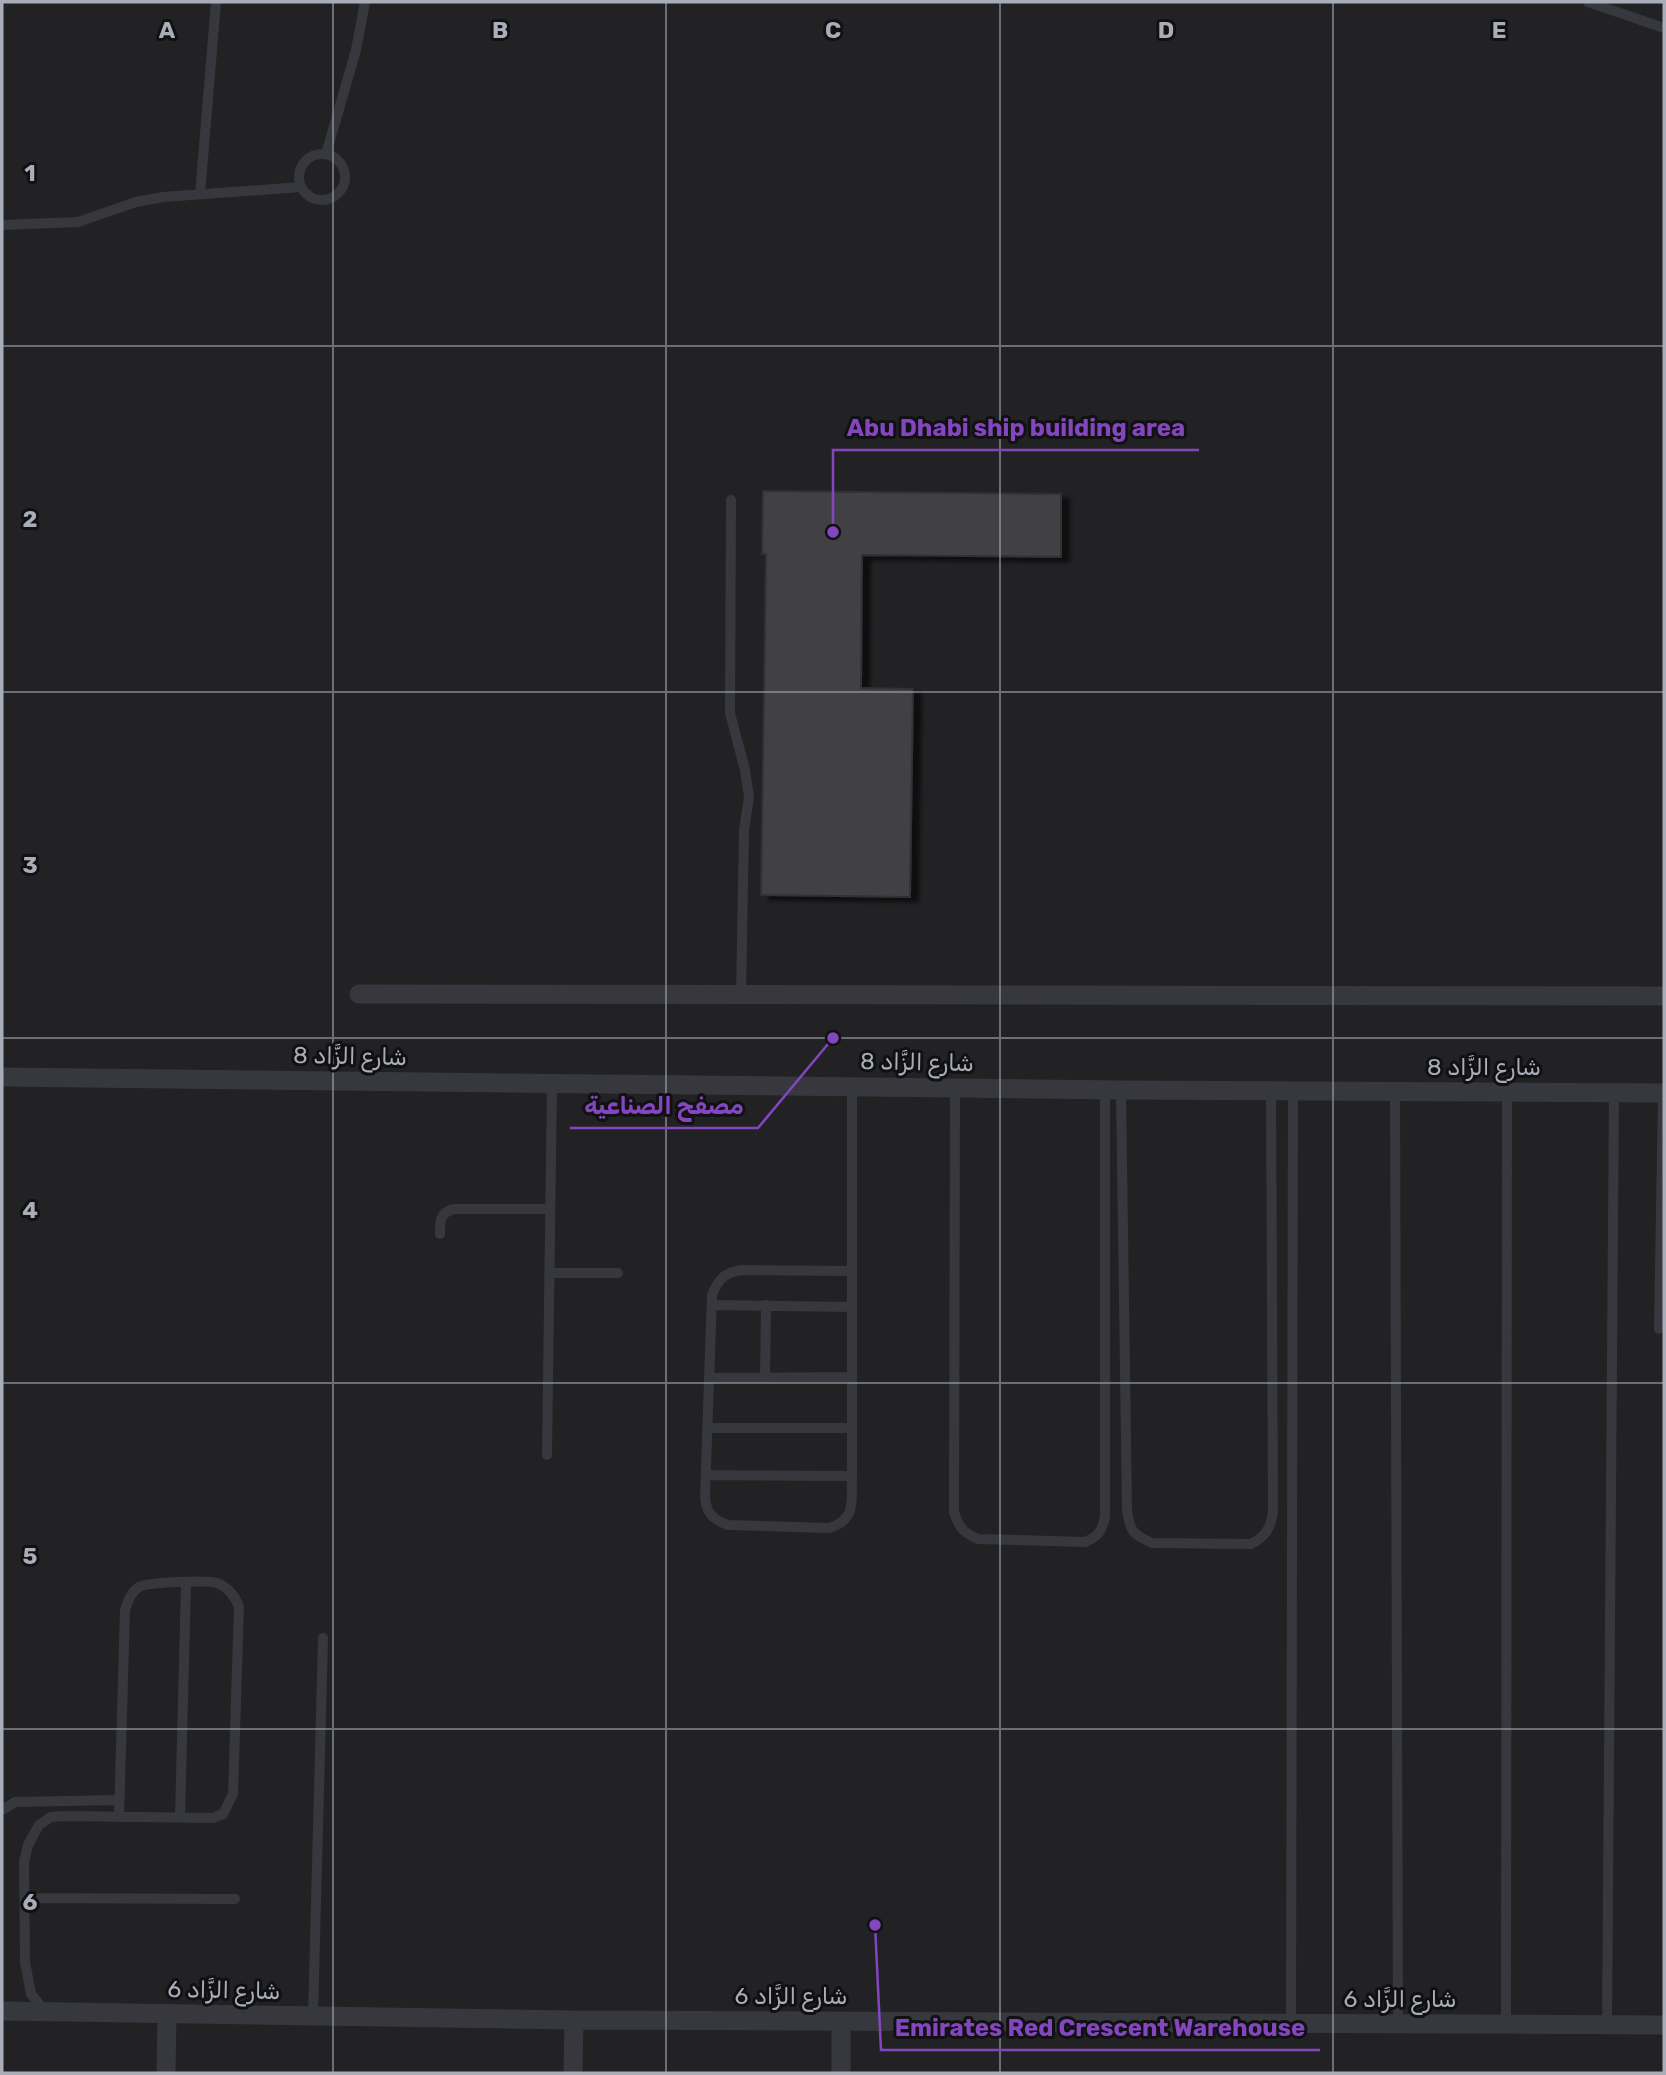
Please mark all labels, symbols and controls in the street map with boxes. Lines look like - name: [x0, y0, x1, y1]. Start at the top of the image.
- text: A: [159, 16, 176, 44]
- text: B: [492, 16, 508, 44]
- text: C: [825, 16, 841, 44]
- text: D: [1158, 16, 1174, 44]
- text: E: [1492, 16, 1506, 44]
- text: 1: [24, 159, 36, 187]
- callout: Abu Dhabi ship building area: [833, 405, 1199, 450]
- text: Abu Dhabi ship building area: [847, 414, 1185, 442]
- text: 2: [23, 505, 37, 533]
- text: 3: [22, 851, 38, 879]
- street label: شارع الزَّاد 8: [293, 1041, 407, 1073]
- street label: شارع الزَّاد 8: [860, 1047, 974, 1079]
- street label: شارع الزَّاد 8: [1427, 1053, 1541, 1083]
- callout: مصفح الصناعية: [570, 1083, 758, 1128]
- text: مصفح الصناعية: [584, 1092, 744, 1123]
- text: 4: [22, 1196, 38, 1224]
- text: 5: [23, 1542, 38, 1570]
- text: 6: [23, 1888, 38, 1916]
- street label: شارع الزَّاد 6: [167, 1975, 281, 2007]
- street label: شارع الزَّاد 6: [734, 1982, 848, 2012]
- street label: شارع الزَّاد 6: [1343, 1985, 1457, 2015]
- callout: Emirates Red Crescent Warehouse: [881, 2005, 1320, 2050]
- text: Emirates Red Crescent Warehouse: [895, 2014, 1305, 2042]

